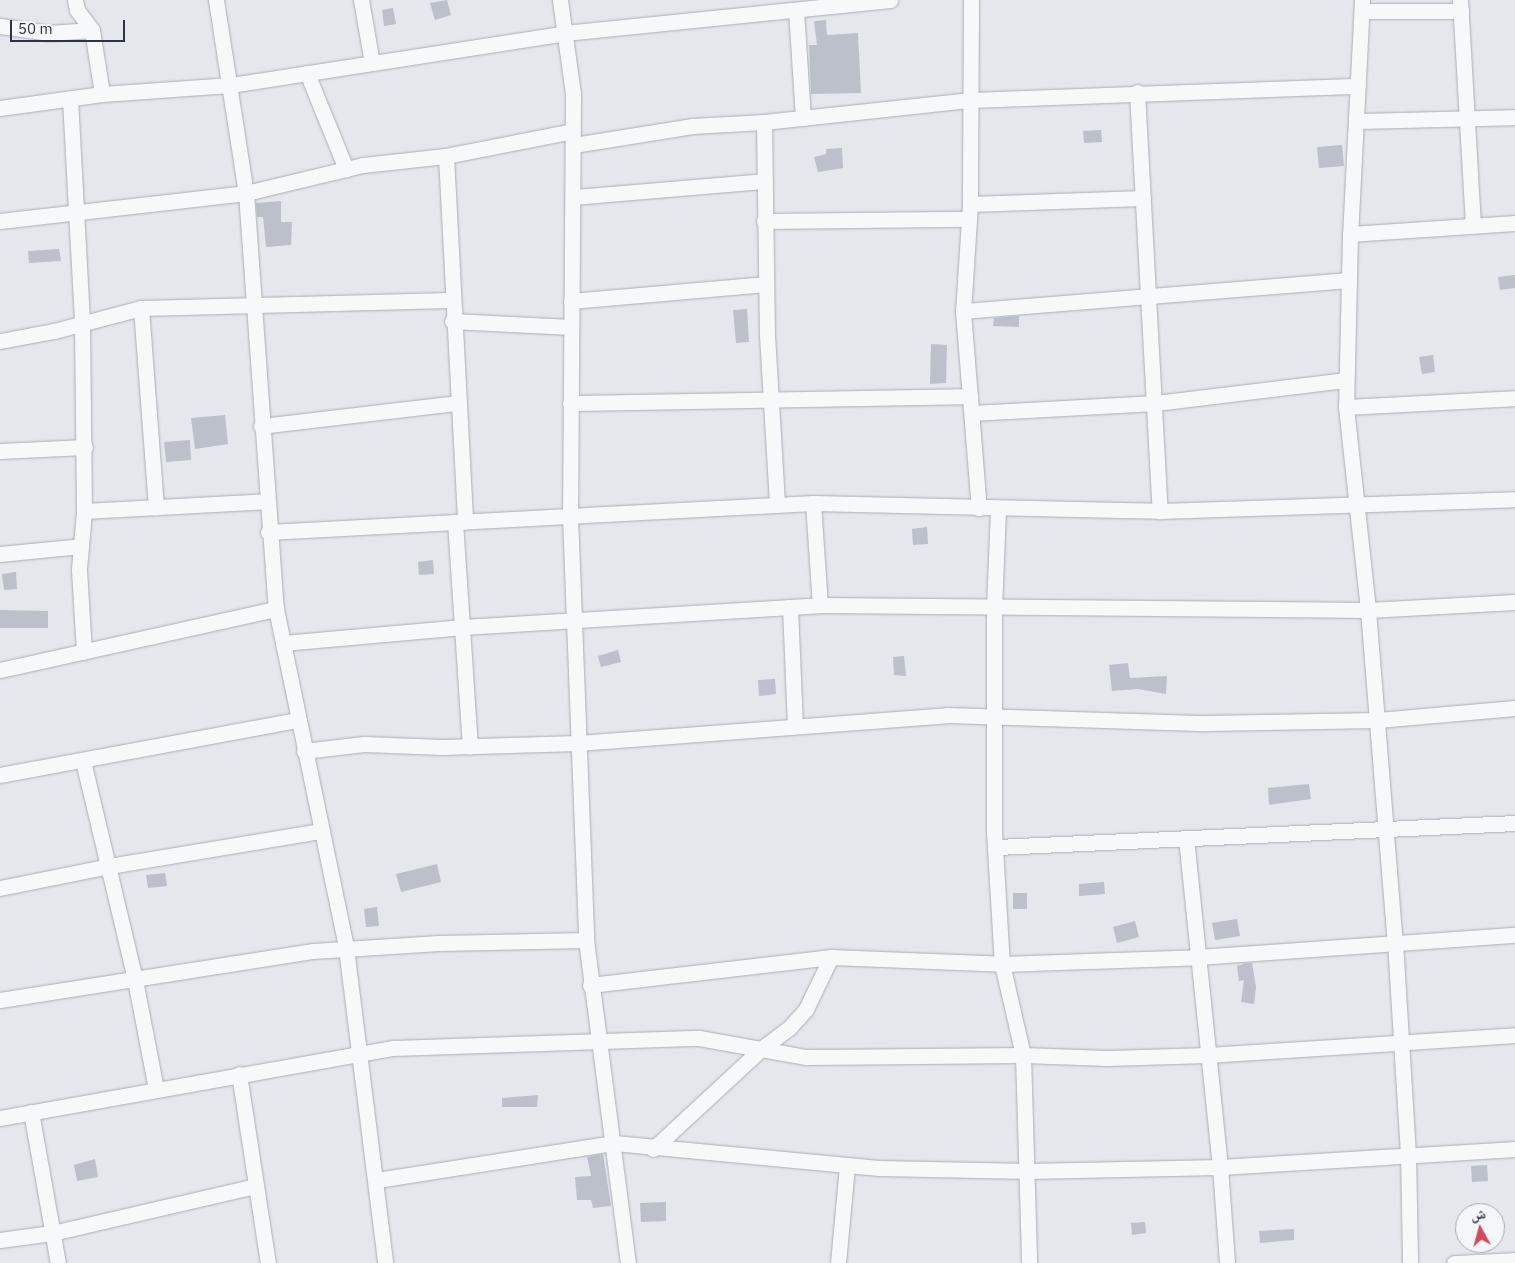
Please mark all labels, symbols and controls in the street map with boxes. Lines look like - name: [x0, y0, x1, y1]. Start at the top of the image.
- scale bar: [12, 10, 128, 42]
- text: 50 m: [18, 19, 53, 38]
- north arrow: [1455, 1203, 1505, 1253]
- text: ش: [1470, 1204, 1487, 1224]

